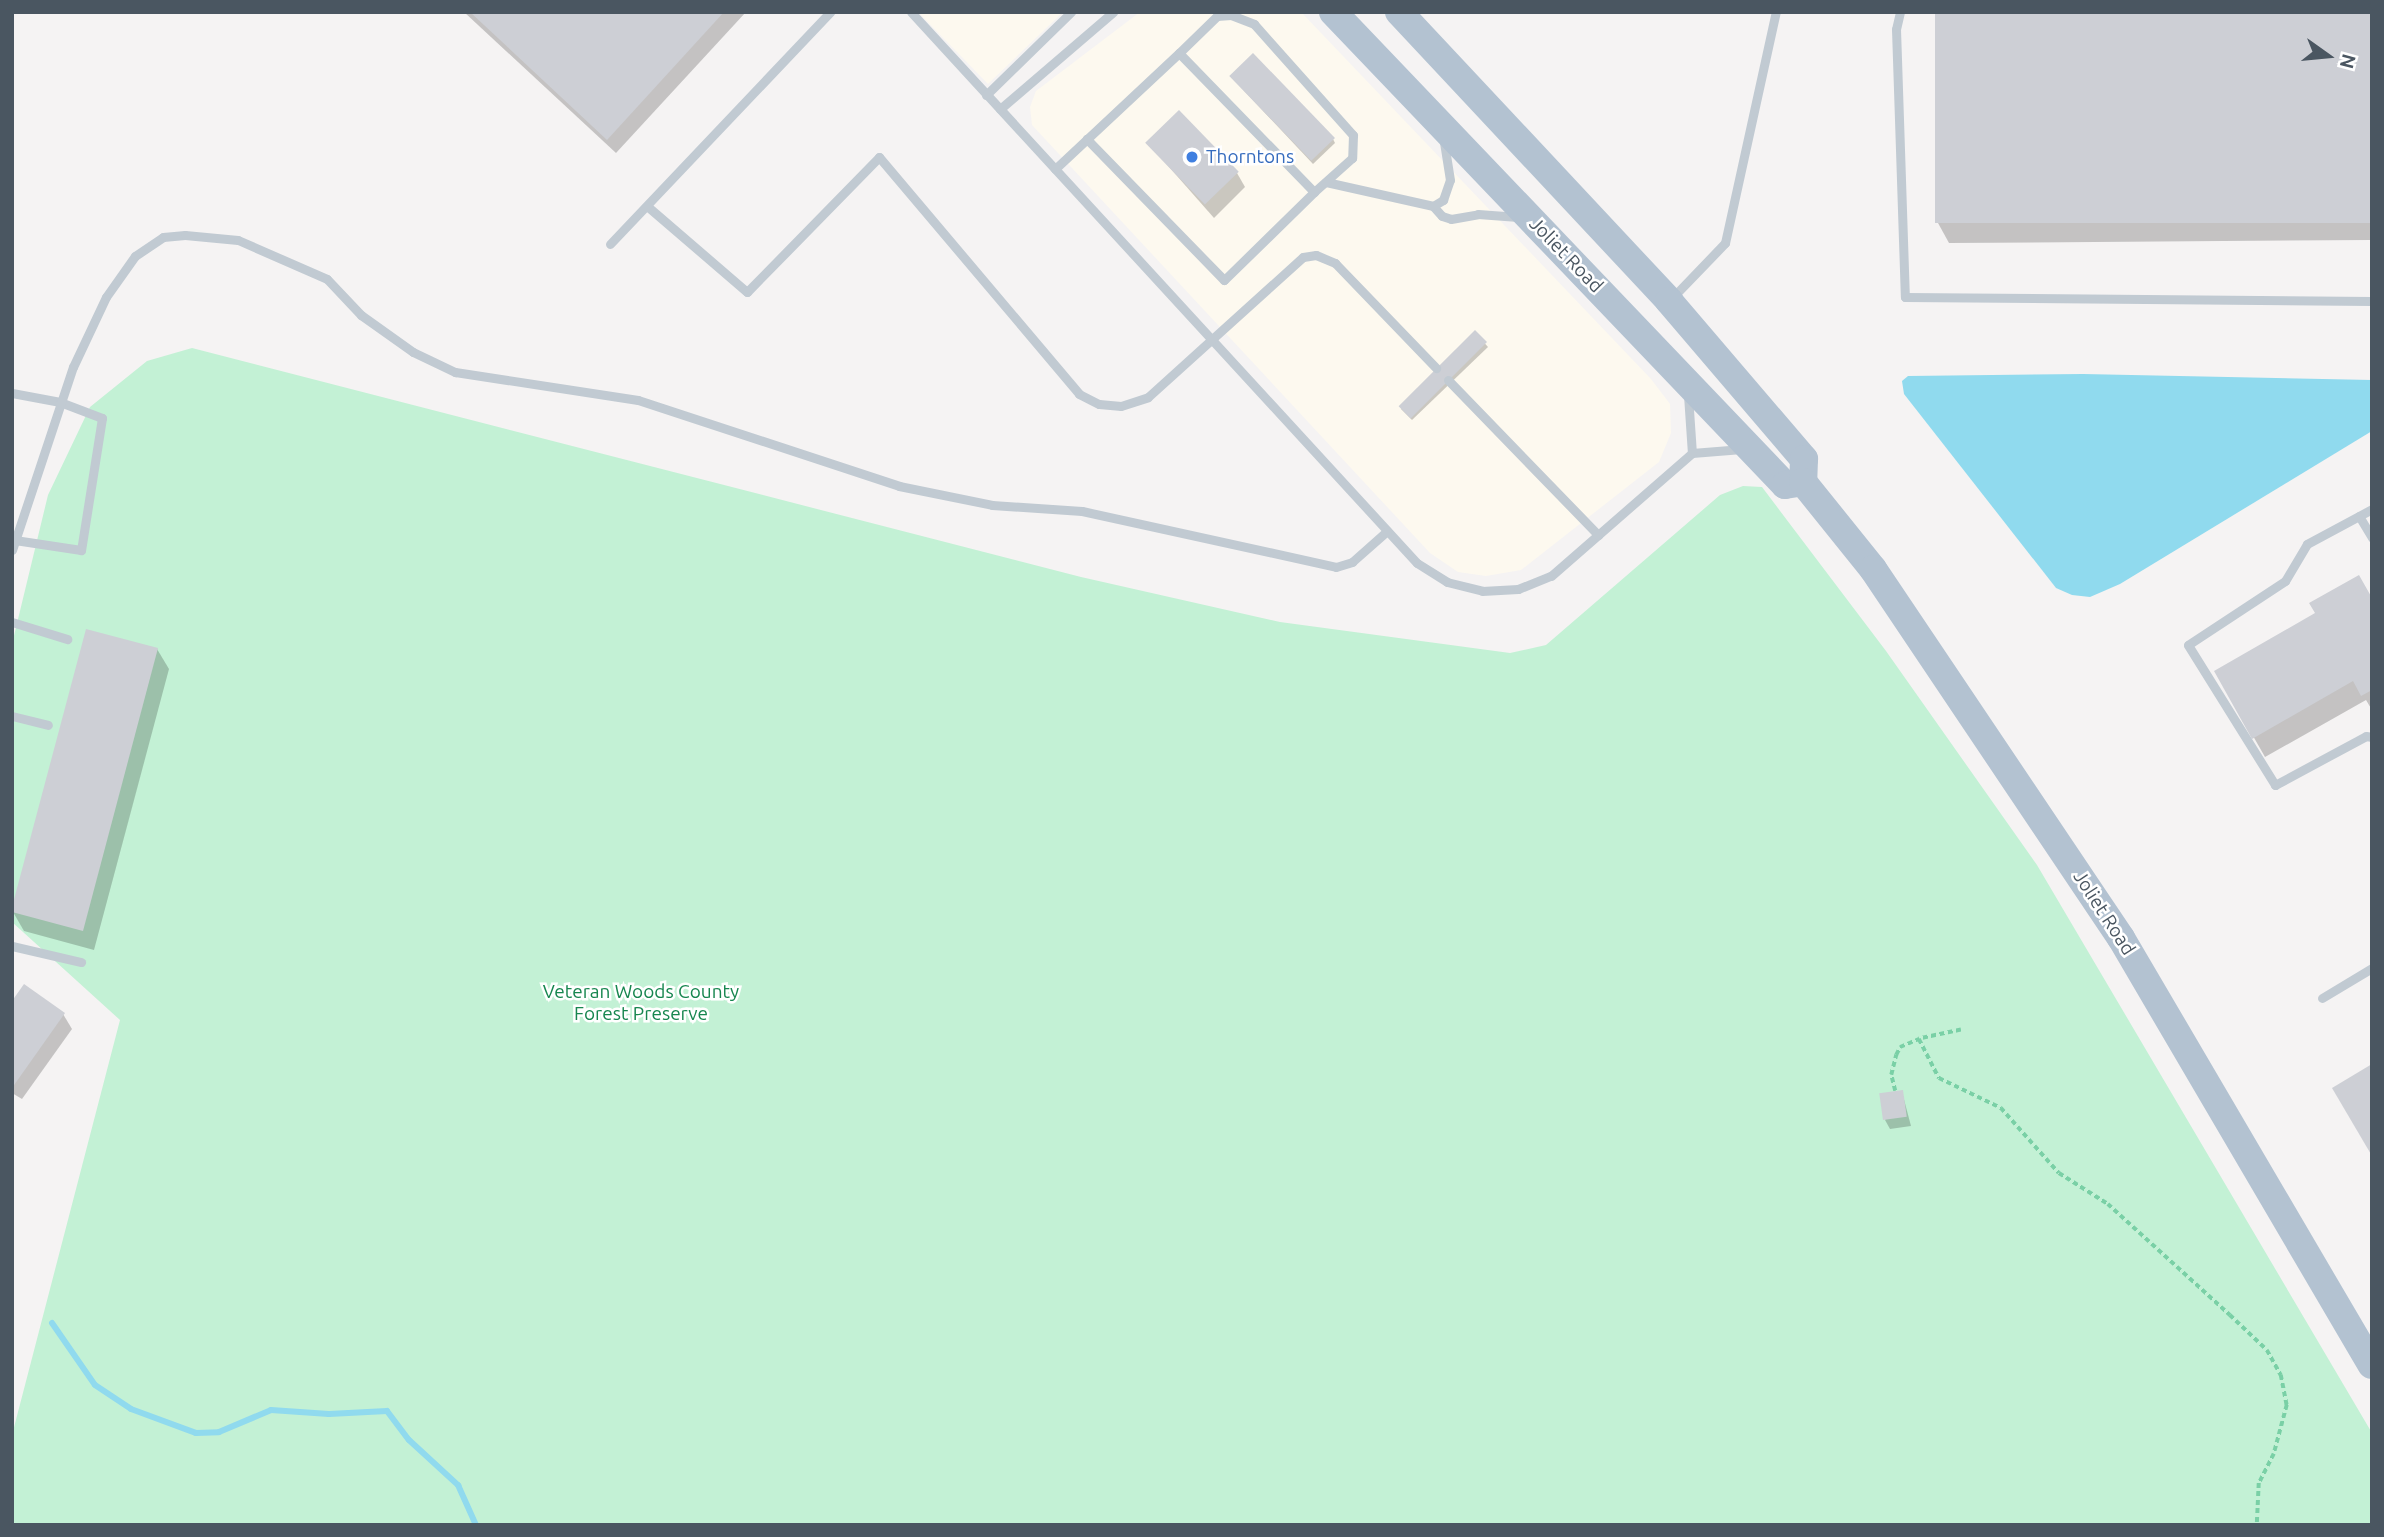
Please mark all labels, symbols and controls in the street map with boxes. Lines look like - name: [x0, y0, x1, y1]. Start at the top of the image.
- north arrow: [2293, 21, 2363, 91]
- text: N: [2336, 52, 2361, 71]
- place label: Thorntons: [1206, 146, 1294, 168]
- marker: Thorntons: [1184, 149, 1200, 165]
- street label: Joliet Road: [1524, 212, 1608, 298]
- street label: Joliet Road: [2068, 866, 2140, 960]
- park label: Veteran Woods County Forest Preserve: [543, 981, 739, 1025]

